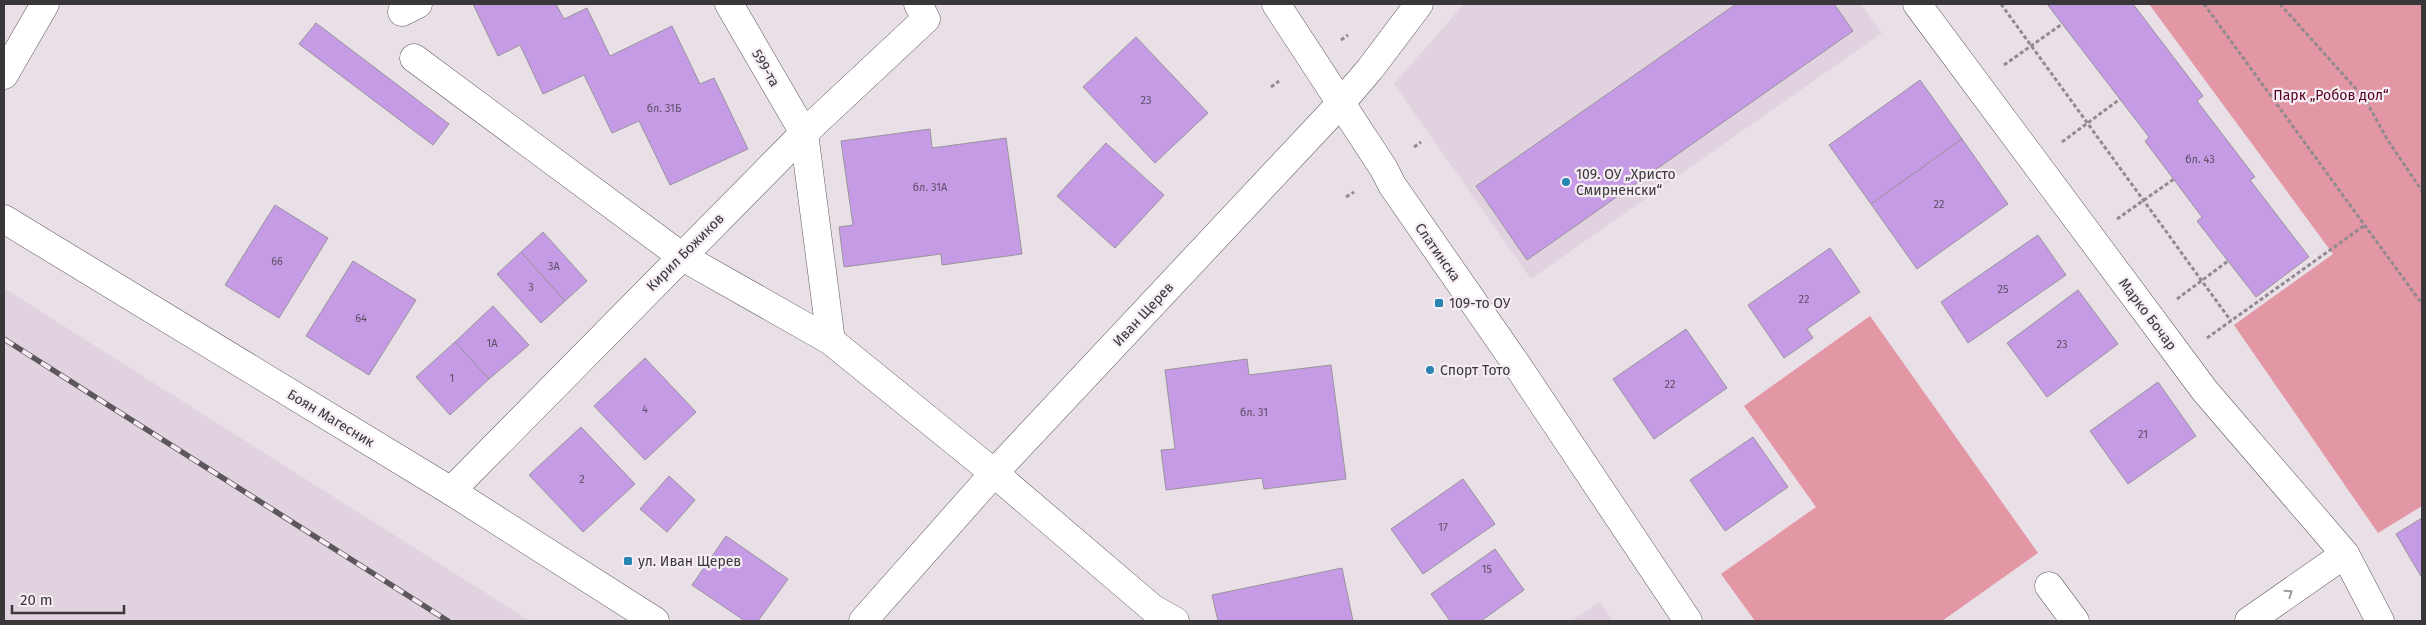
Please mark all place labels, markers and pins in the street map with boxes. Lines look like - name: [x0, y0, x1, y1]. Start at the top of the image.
- place label: 109. ОУ „Христо Смирненски“: [1576, 166, 1676, 199]
- marker: 109. ОУ „Христо Смирненски“: [1560, 176, 1572, 188]
- place label: 109-то ОУ: [1449, 295, 1511, 312]
- marker: 109-то ОУ: [1433, 297, 1445, 309]
- place label: Спорт Тото: [1440, 362, 1511, 379]
- marker: Спорт Тото: [1424, 364, 1436, 376]
- place label: ул. Иван Щерев: [638, 553, 741, 570]
- marker: ул. Иван Щерев: [622, 555, 634, 567]

